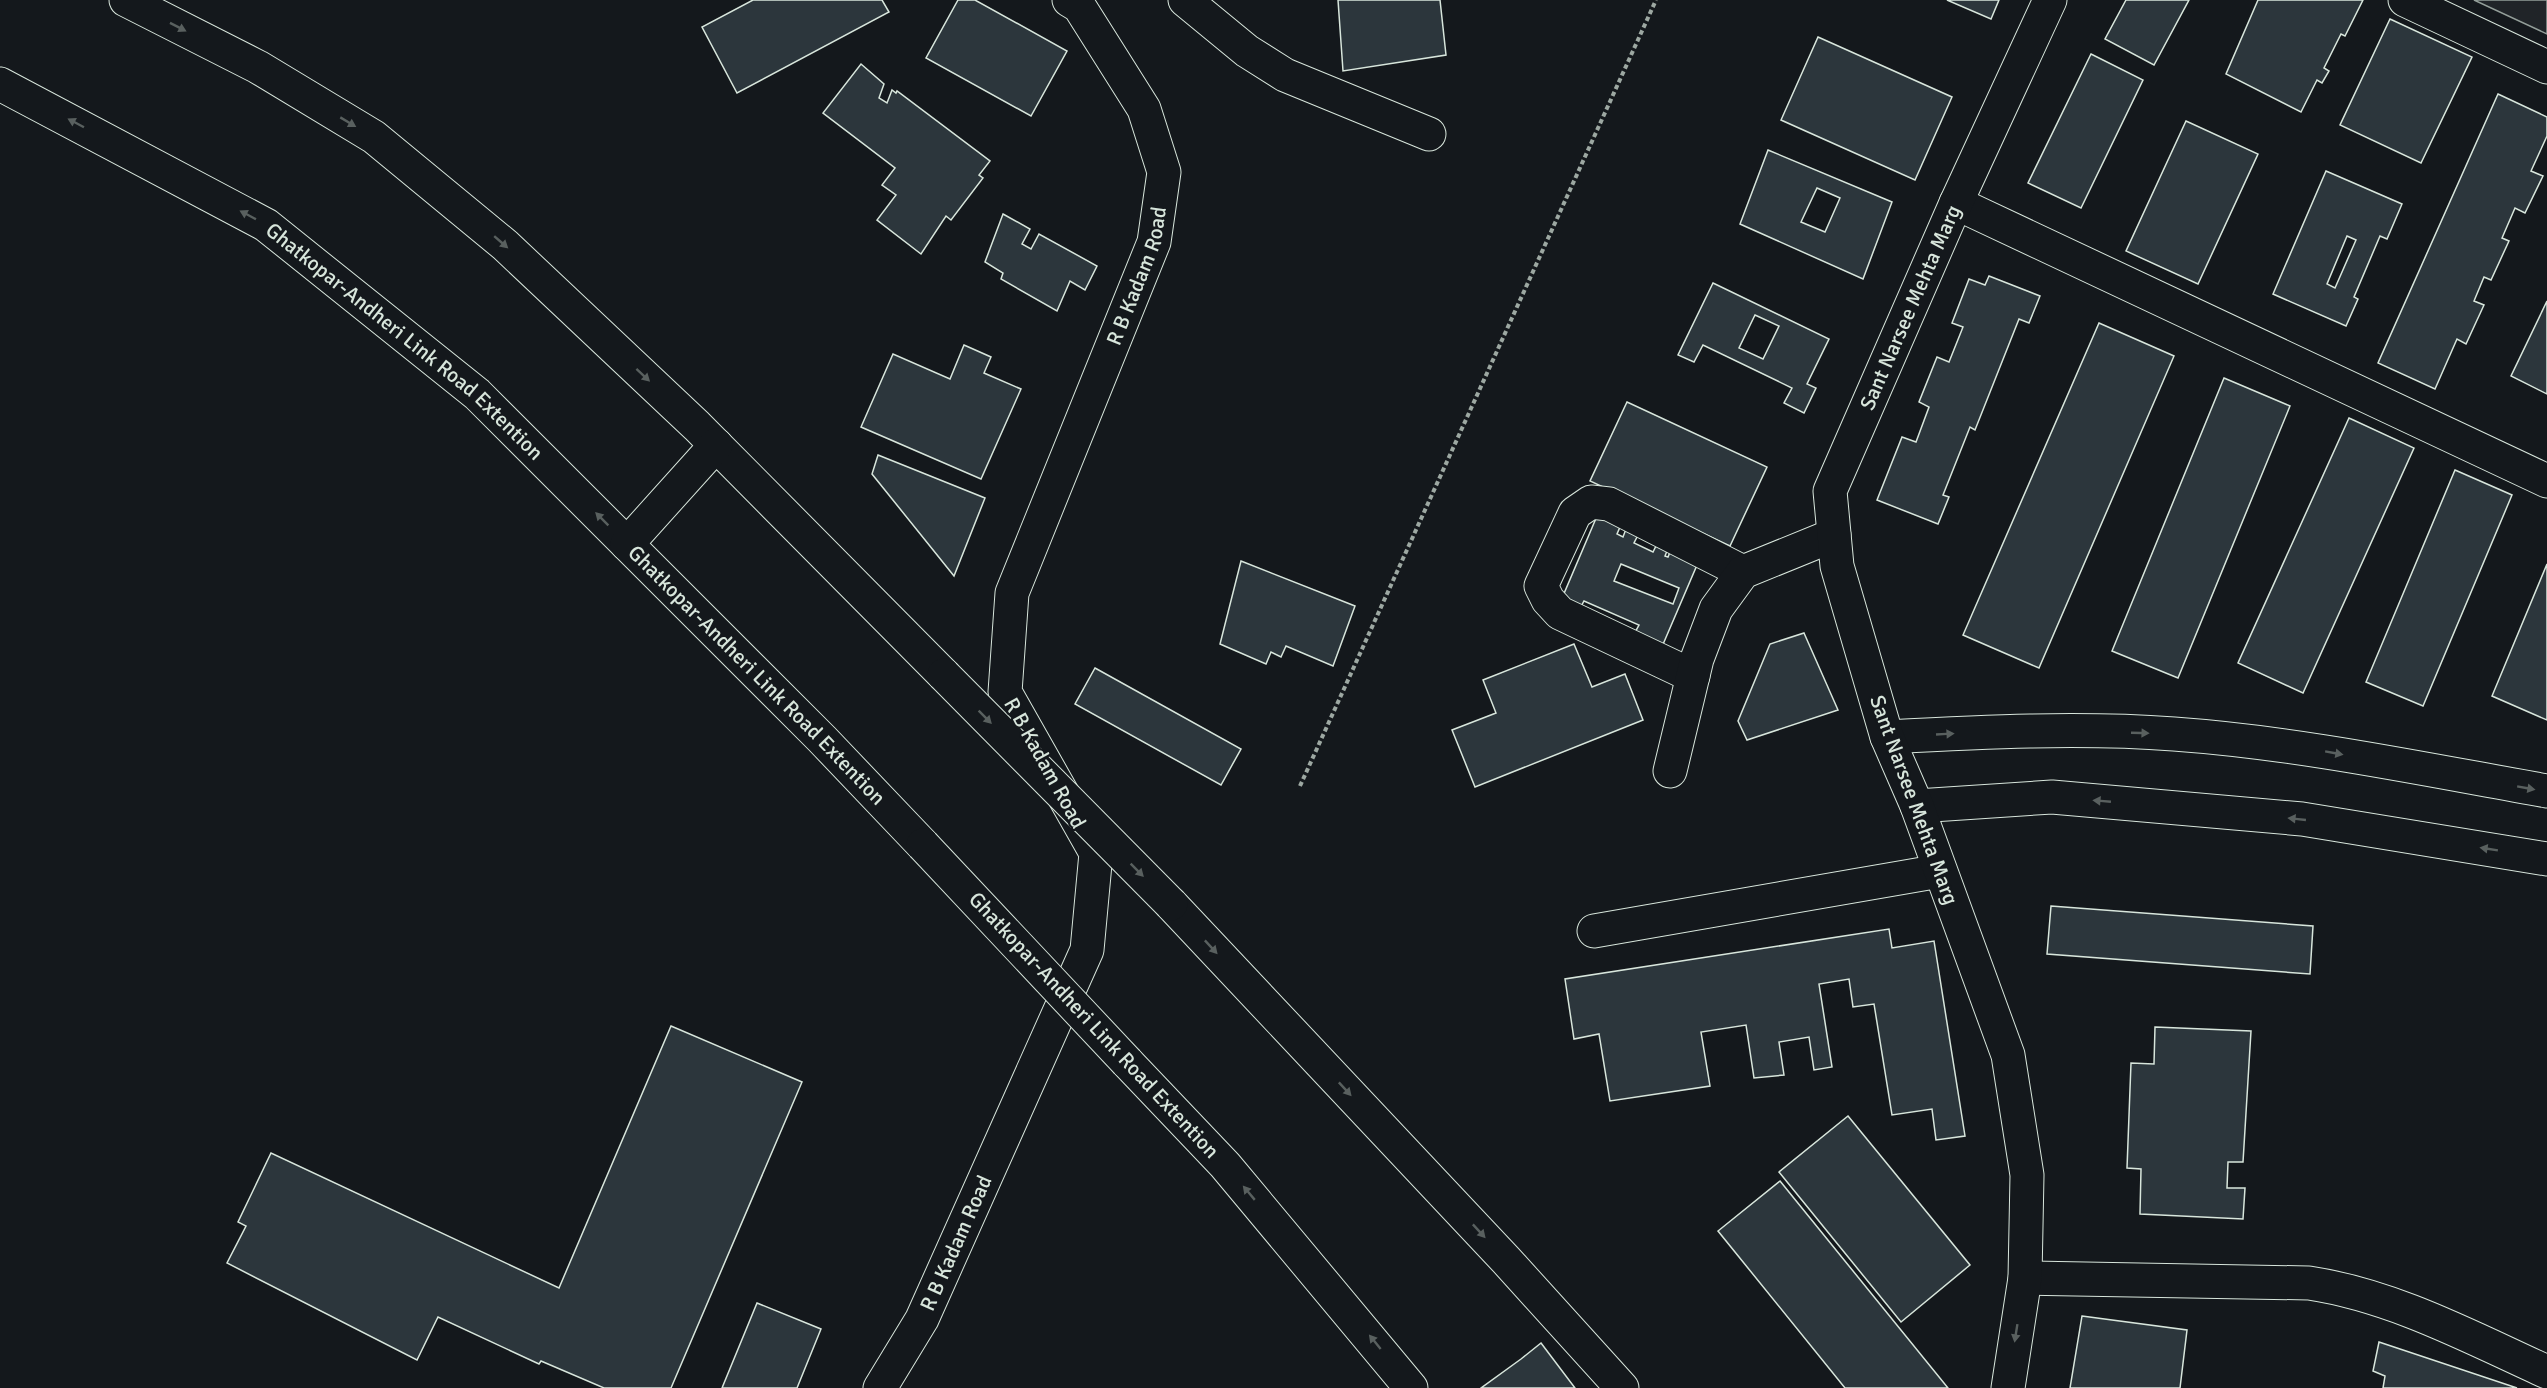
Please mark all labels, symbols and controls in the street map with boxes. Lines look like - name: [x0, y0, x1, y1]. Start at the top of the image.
- one-way arrow: [170, 22, 187, 31]
- one-way arrow: [340, 116, 356, 127]
- one-way arrow: [68, 118, 85, 128]
- street label: Sant Narsee Mehta Marg: [1854, 201, 1967, 414]
- street label: R B Kadam Road: [1101, 205, 1172, 349]
- one-way arrow: [239, 210, 256, 220]
- street label: Ghatkopar-Andheri Link Road Extention: [260, 217, 549, 466]
- one-way arrow: [493, 235, 508, 248]
- one-way arrow: [636, 368, 650, 382]
- one-way arrow: [596, 513, 610, 527]
- street label: Ghatkopar-Andheri Link Road Extention: [623, 540, 891, 811]
- street label: Sant Narsee Mehta Marg: [1864, 692, 1964, 908]
- street label: R B Kadam Road: [998, 693, 1092, 833]
- one-way arrow: [978, 709, 992, 723]
- one-way arrow: [2131, 728, 2150, 737]
- one-way arrow: [1936, 730, 1955, 739]
- one-way arrow: [2325, 749, 2344, 758]
- one-way arrow: [2517, 783, 2536, 792]
- one-way arrow: [2093, 797, 2112, 806]
- one-way arrow: [2287, 814, 2306, 824]
- one-way arrow: [2480, 845, 2499, 854]
- one-way arrow: [1130, 862, 1144, 876]
- street label: Ghatkopar-Andheri Link Road Extention: [963, 886, 1225, 1164]
- one-way arrow: [1204, 939, 1218, 953]
- one-way arrow: [1338, 1081, 1352, 1096]
- street label: R B Kadam Road: [914, 1171, 998, 1315]
- one-way arrow: [1243, 1185, 1256, 1201]
- one-way arrow: [1471, 1223, 1485, 1237]
- one-way arrow: [2012, 1324, 2021, 1343]
- one-way arrow: [1369, 1335, 1382, 1350]

